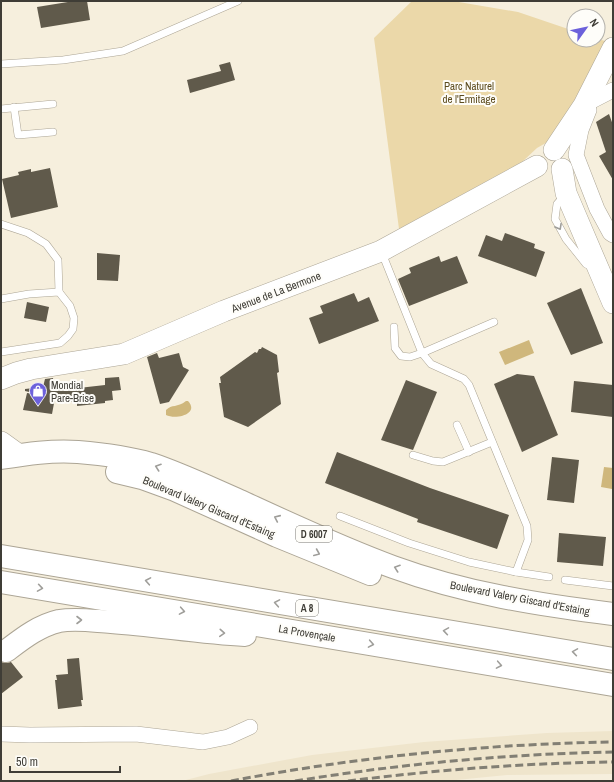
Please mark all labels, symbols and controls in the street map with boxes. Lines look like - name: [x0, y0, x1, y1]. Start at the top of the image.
- north arrow: [566, 8, 606, 48]
- text: N: [587, 16, 602, 29]
- park label: Parc Naturel de l'Ermitage: [443, 79, 495, 106]
- one-way arrow: [555, 223, 562, 230]
- street label: Avenue de La Bermone: [228, 269, 323, 316]
- place label: Mondial Pare-Brise: [51, 378, 94, 405]
- shop icon: Mondial Pare-Brise: [28, 381, 48, 406]
- one-way arrow: [155, 463, 162, 472]
- street label: Boulevard Valery Giscard d'Estaing: [141, 473, 277, 541]
- one-way arrow: [274, 515, 282, 523]
- road number: D 6007: [296, 526, 332, 542]
- one-way arrow: [312, 548, 320, 556]
- one-way arrow: [394, 565, 401, 573]
- one-way arrow: [145, 577, 152, 586]
- street label: Boulevard Valery Giscard d'Estaing: [449, 578, 591, 618]
- one-way arrow: [36, 583, 43, 592]
- one-way arrow: [274, 599, 280, 608]
- road number: A 8: [296, 600, 318, 616]
- one-way arrow: [178, 606, 185, 615]
- one-way arrow: [76, 616, 82, 625]
- street label: La Provençale: [277, 621, 337, 645]
- one-way arrow: [443, 627, 449, 636]
- one-way arrow: [219, 629, 225, 638]
- one-way arrow: [368, 639, 374, 647]
- one-way arrow: [571, 648, 578, 657]
- one-way arrow: [496, 660, 502, 669]
- scale bar: [10, 748, 120, 774]
- text: 50 m: [16, 754, 38, 770]

